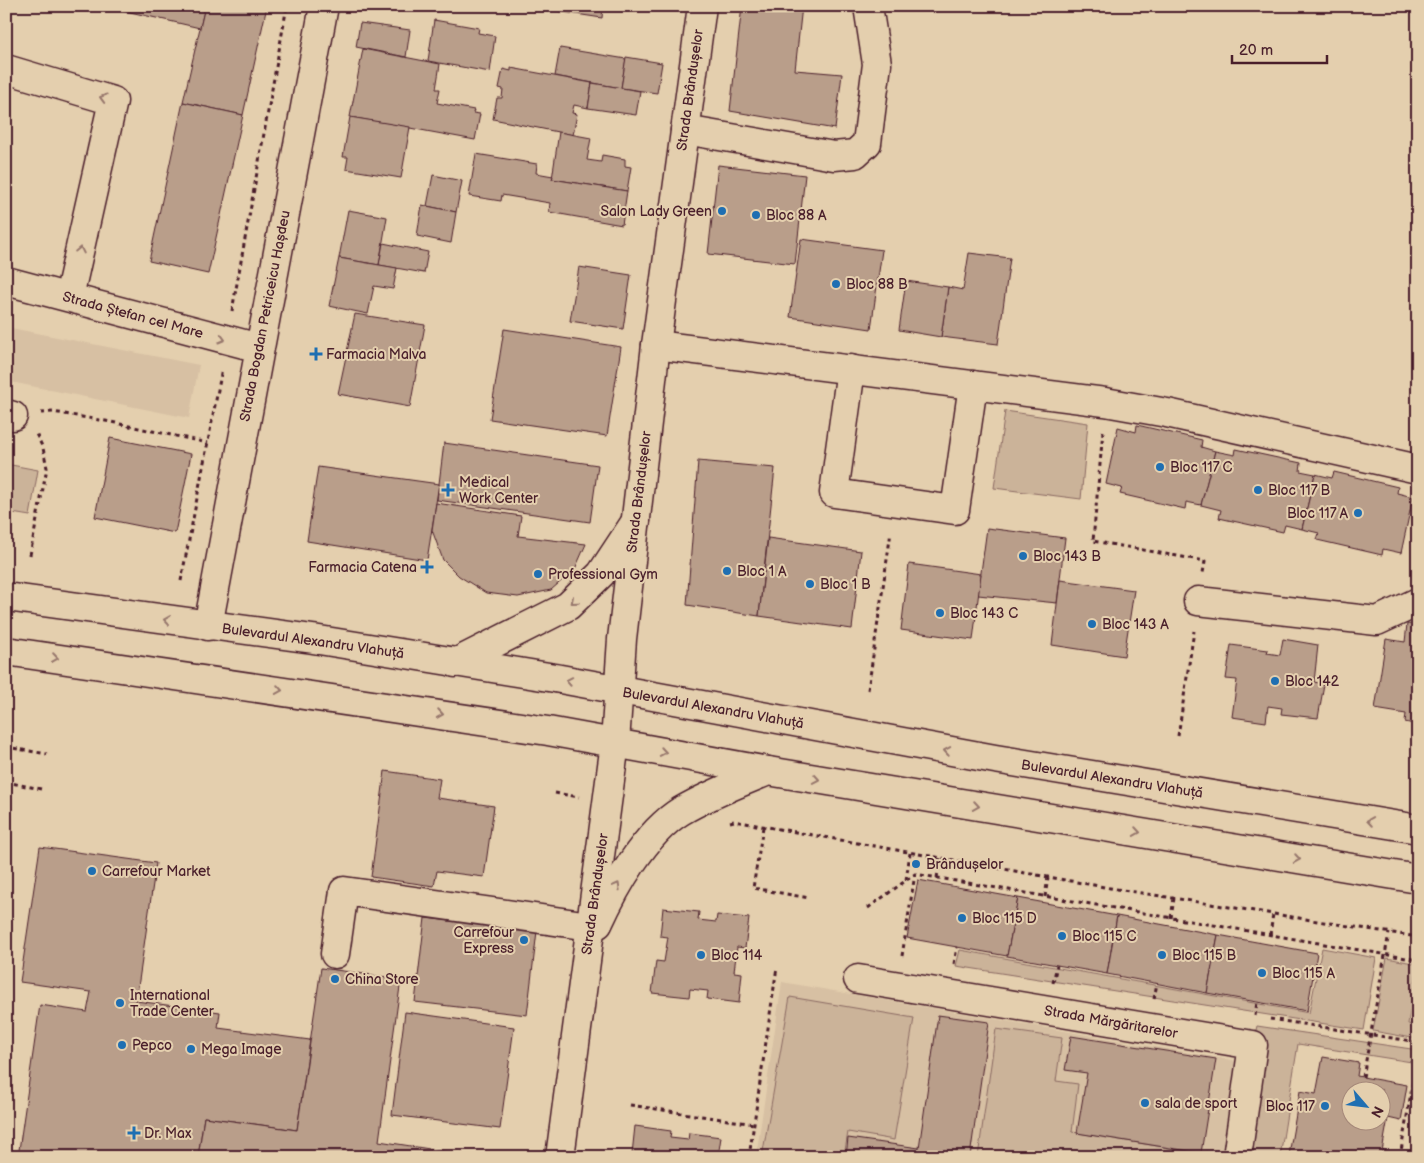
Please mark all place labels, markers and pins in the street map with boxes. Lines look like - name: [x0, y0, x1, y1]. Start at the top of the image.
- place label: Salon Lady Green: [600, 203, 712, 220]
- marker: Salon Lady Green: [716, 205, 728, 217]
- place label: Bloc 88 A: [766, 207, 827, 224]
- marker: Bloc 88 A: [750, 209, 762, 221]
- place label: Bloc 88 B: [846, 276, 908, 293]
- marker: Bloc 88 B: [830, 278, 842, 290]
- place label: Farmacia Malva: [326, 346, 427, 363]
- marker: Farmacia Malva: [310, 348, 322, 360]
- place label: Bloc 117 C: [1170, 459, 1232, 476]
- marker: Bloc 117 C: [1154, 461, 1166, 473]
- place label: Medical Work Center: [459, 474, 539, 507]
- place label: Bloc 117 B: [1268, 482, 1330, 499]
- marker: Medical Work Center: [441, 483, 455, 497]
- marker: Bloc 117 B: [1252, 484, 1264, 496]
- place label: Bloc 117 A: [1287, 505, 1348, 522]
- marker: Bloc 117 A: [1352, 507, 1364, 519]
- place label: Bloc 143 B: [1033, 548, 1101, 565]
- marker: Bloc 143 B: [1017, 550, 1029, 562]
- place label: Farmacia Catena: [308, 559, 417, 576]
- marker: Farmacia Catena: [421, 561, 433, 573]
- place label: Bloc 1 A: [737, 563, 787, 580]
- marker: Bloc 1 A: [721, 565, 733, 577]
- place label: Professional Gym: [548, 566, 658, 583]
- marker: Professional Gym: [532, 568, 544, 580]
- place label: Bloc 1 B: [820, 576, 871, 593]
- marker: Bloc 1 B: [804, 578, 816, 590]
- place label: Bloc 143 C: [950, 605, 1018, 622]
- marker: Bloc 143 C: [934, 607, 946, 619]
- place label: Bloc 143 A: [1102, 616, 1169, 633]
- marker: Bloc 143 A: [1086, 618, 1098, 630]
- place label: Bloc 142: [1285, 673, 1340, 690]
- marker: Bloc 142: [1269, 675, 1281, 687]
- place label: Brândușelor: [926, 856, 1004, 873]
- marker: Brândușelor: [910, 858, 922, 870]
- place label: Carrefour Market: [102, 863, 211, 880]
- marker: Carrefour Market: [86, 865, 98, 877]
- place label: Bloc 115 D: [972, 910, 1037, 927]
- marker: Bloc 115 D: [956, 912, 968, 924]
- place label: Carrefour Express: [454, 924, 515, 957]
- place label: Bloc 115 C: [1072, 928, 1136, 945]
- marker: Bloc 115 C: [1056, 930, 1068, 942]
- marker: Carrefour Express: [518, 934, 530, 946]
- place label: Bloc 114: [711, 947, 763, 964]
- place label: Bloc 115 B: [1172, 947, 1236, 964]
- marker: Bloc 114: [695, 949, 707, 961]
- marker: Bloc 115 B: [1156, 949, 1168, 961]
- place label: Bloc 115 A: [1272, 965, 1335, 982]
- marker: Bloc 115 A: [1256, 967, 1268, 979]
- place label: China Store: [345, 971, 419, 988]
- marker: China Store: [329, 973, 341, 985]
- place label: International Trade Center: [130, 987, 215, 1020]
- marker: International Trade Center: [114, 997, 126, 1009]
- place label: Pepco: [132, 1037, 172, 1054]
- marker: Pepco: [116, 1039, 128, 1051]
- place label: Mega Image: [201, 1041, 281, 1058]
- marker: Mega Image: [185, 1043, 197, 1055]
- place label: sala de sport: [1155, 1095, 1238, 1112]
- marker: sala de sport: [1139, 1097, 1151, 1109]
- place label: Bloc 117: [1265, 1098, 1315, 1115]
- marker: Bloc 117: [1319, 1100, 1331, 1112]
- place label: Dr. Max: [144, 1125, 192, 1142]
- marker: Dr. Max: [128, 1127, 140, 1139]

